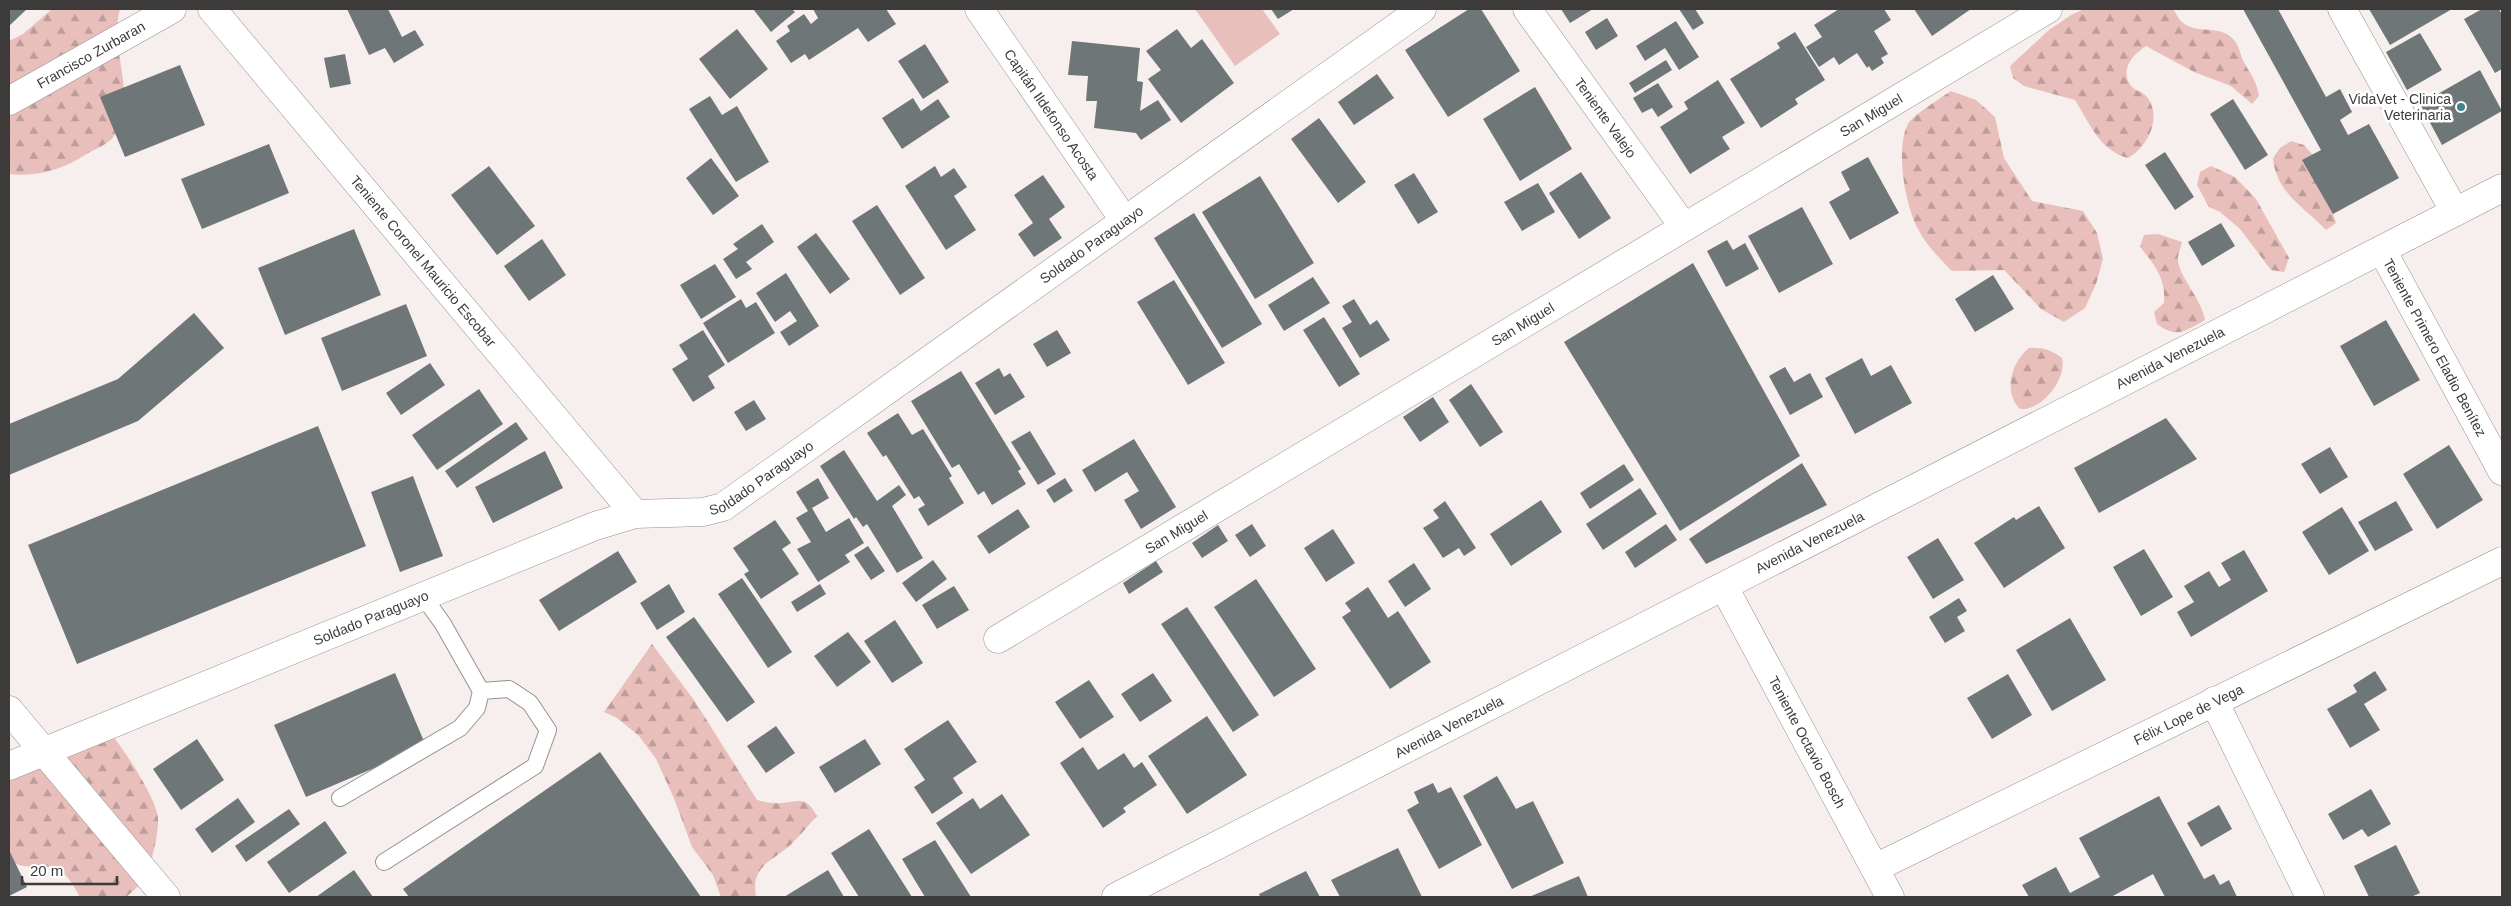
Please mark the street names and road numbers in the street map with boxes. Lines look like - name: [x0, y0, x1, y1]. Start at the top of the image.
- street label: Francisco Zurbaran: [34, 18, 148, 92]
- street label: Capitán Ildefonso Acosta: [1001, 46, 1102, 183]
- street label: Teniente Valejo: [1571, 75, 1640, 161]
- street label: San Miguel: [1837, 90, 1905, 140]
- street label: Teniente Coronel Mauricio Escobar: [347, 172, 500, 350]
- street label: Soldado Paraguayo: [1037, 202, 1146, 287]
- street label: Teniente Primero Eladio Benítez: [2380, 256, 2490, 439]
- street label: San Miguel: [1489, 299, 1557, 349]
- street label: Avenida Venezuela: [2113, 323, 2227, 392]
- street label: Soldado Paraguayo: [707, 437, 817, 518]
- street label: San Miguel: [1142, 507, 1211, 557]
- street label: Avenida Venezuela: [1753, 508, 1867, 577]
- street label: Soldado Paraguayo: [311, 587, 431, 649]
- street label: Teniente Octavio Bosch: [1765, 673, 1849, 811]
- street label: Félix Lope de Vega: [2131, 681, 2246, 748]
- street label: Avenida Venezuela: [1392, 692, 1506, 761]

